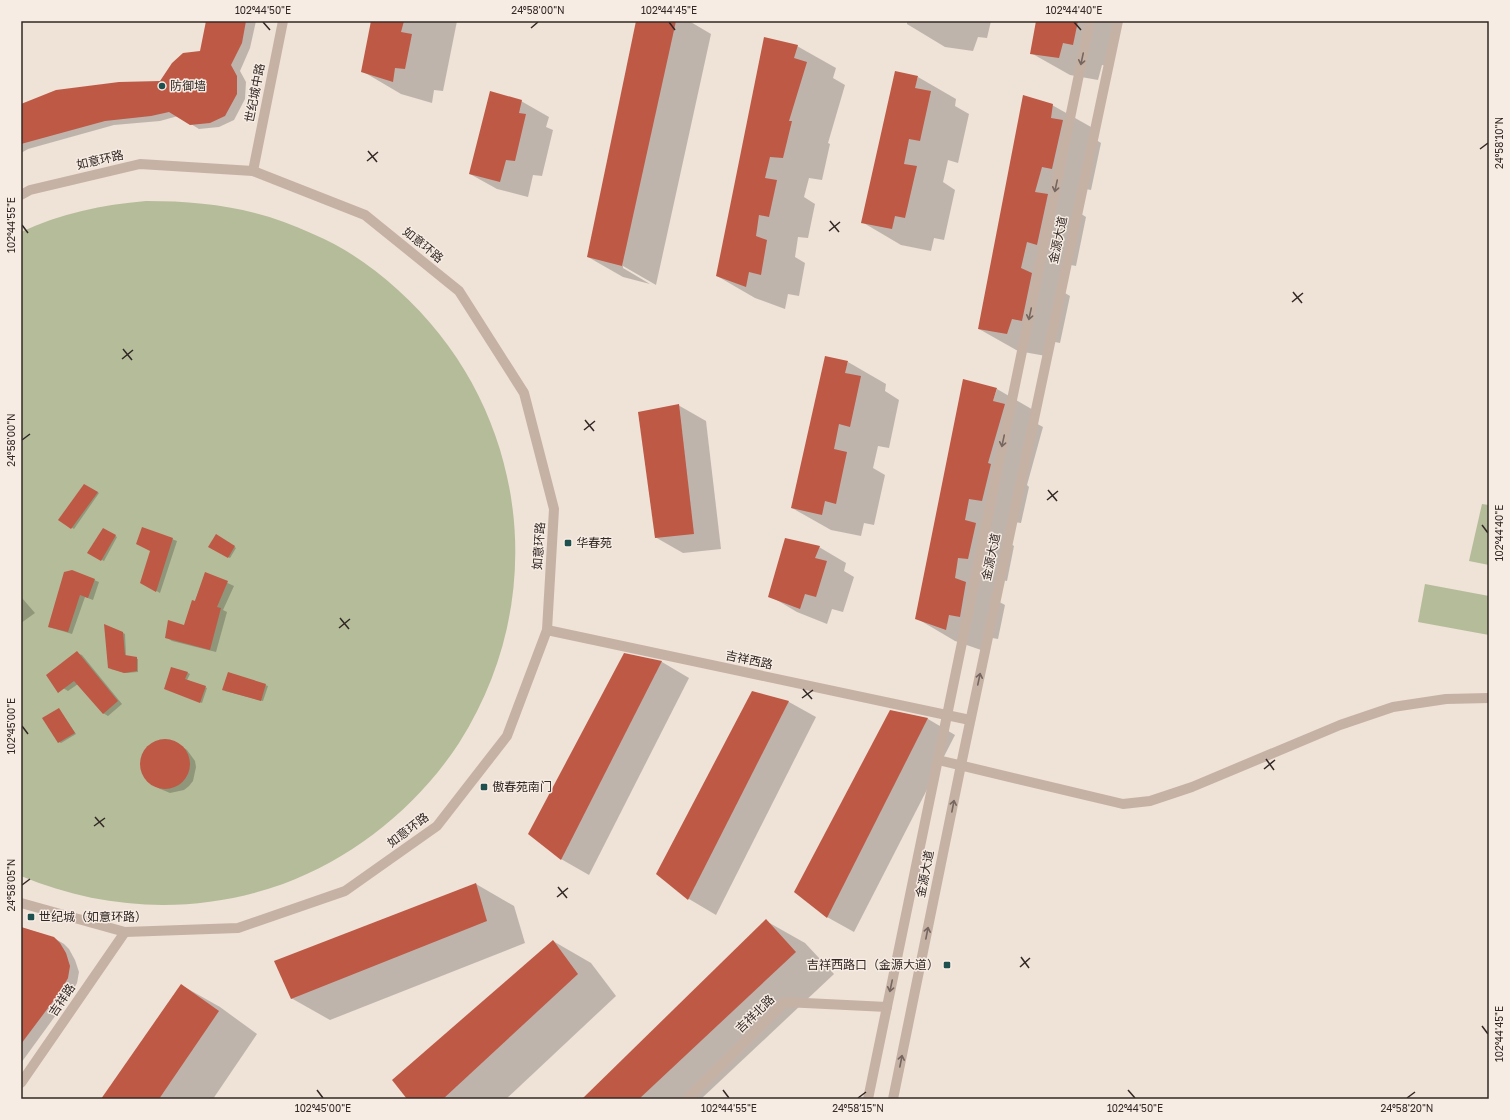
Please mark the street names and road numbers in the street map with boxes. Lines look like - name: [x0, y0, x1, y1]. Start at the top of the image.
- street label: 世纪城中路: [241, 62, 268, 124]
- street label: 如意环路: [75, 147, 125, 172]
- street label: 金源大道: [1045, 215, 1070, 265]
- street label: 如意环路: [400, 224, 447, 266]
- street label: 如意环路: [529, 521, 548, 570]
- street label: 金源大道: [978, 532, 1003, 582]
- street label: 吉祥西路: [724, 647, 774, 672]
- street label: 如意环路: [384, 809, 431, 850]
- street label: 金源大道: [913, 849, 936, 899]
- street label: 吉祥路: [45, 981, 78, 1019]
- street label: 吉祥北路: [732, 992, 777, 1036]

